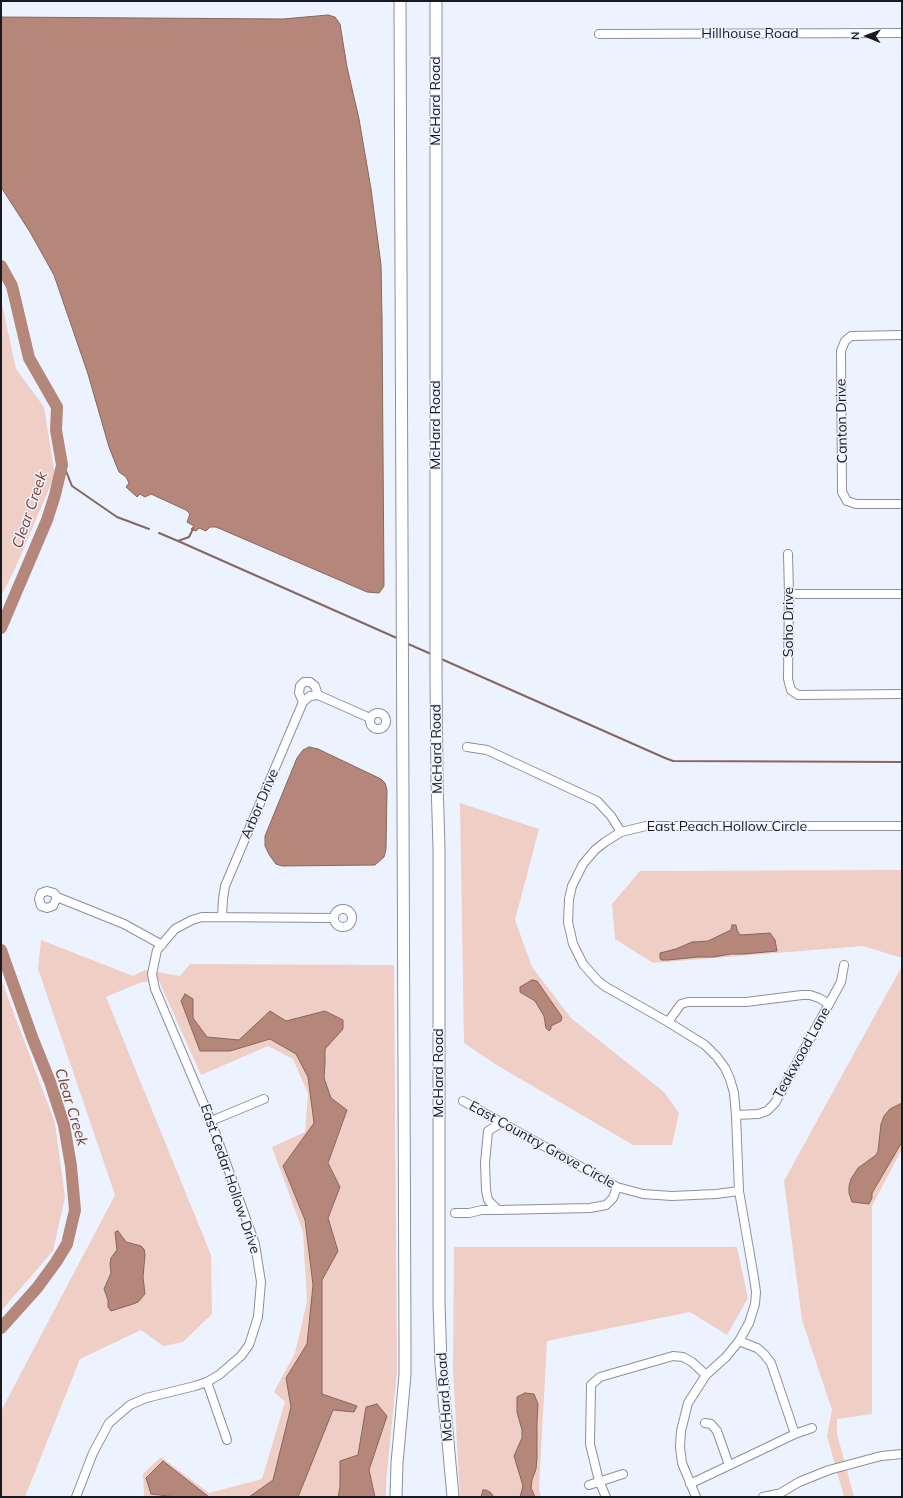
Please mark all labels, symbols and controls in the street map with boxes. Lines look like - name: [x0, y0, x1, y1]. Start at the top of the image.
- north arrow: [847, 16, 887, 56]
- street label: Hillhouse Road: [701, 26, 799, 42]
- text: N: [848, 32, 862, 40]
- street label: McHard Road: [428, 56, 444, 146]
- street label: Canton Drive: [833, 379, 851, 463]
- street label: McHard Road: [428, 380, 444, 470]
- water label: Clear Creek: [8, 469, 52, 551]
- street label: Soho Drive: [781, 587, 797, 657]
- street label: McHard Road: [428, 704, 446, 794]
- street label: Arbor Drive: [238, 767, 282, 841]
- street label: East Peach Hollow Circle: [647, 819, 807, 835]
- street label: Teakwood Lane: [770, 1004, 834, 1102]
- street label: McHard Road: [431, 1028, 447, 1118]
- water label: Clear Creek: [51, 1066, 91, 1148]
- street label: East Country Grove Circle: [466, 1098, 618, 1192]
- street label: East Cedar Hollow Drive: [196, 1102, 264, 1256]
- street label: McHard Road: [434, 1352, 456, 1442]

